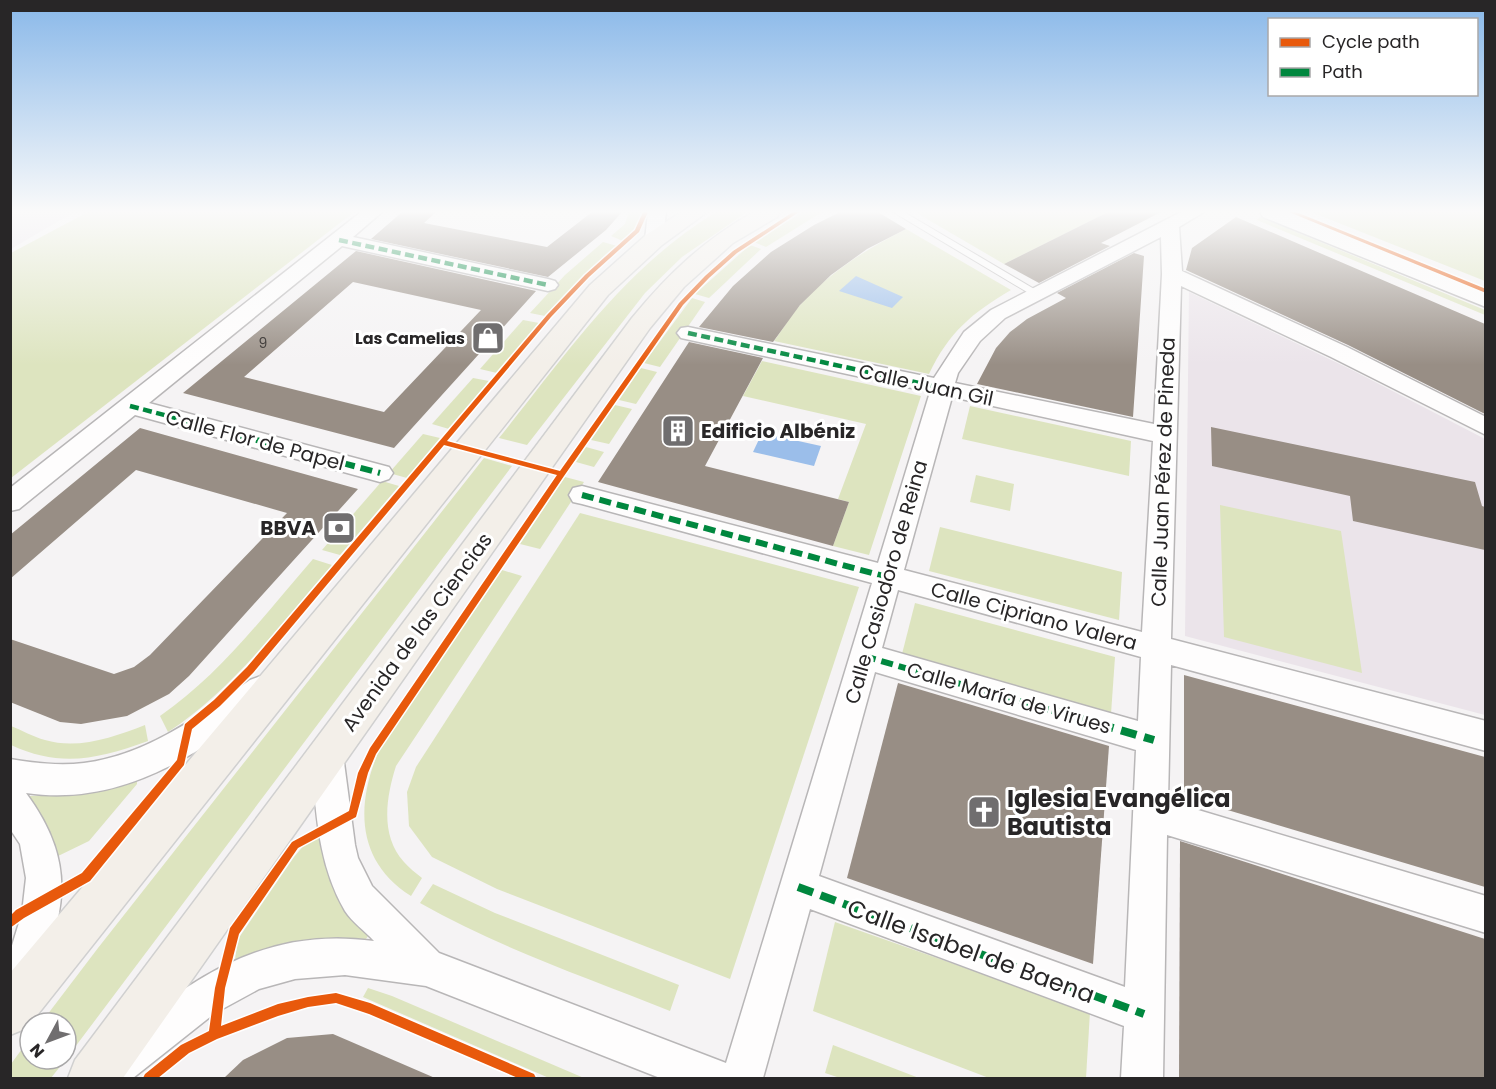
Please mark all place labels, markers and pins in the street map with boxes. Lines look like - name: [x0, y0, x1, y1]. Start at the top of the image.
- shop icon: Las Camelias: [470, 320, 506, 356]
- place label: Las Camelias: [355, 327, 465, 350]
- building icon: Edificio Albéniz: [660, 413, 696, 449]
- place label: Edificio Albéniz: [701, 417, 855, 445]
- bank icon: BBVA: [321, 510, 357, 546]
- place label: BBVA: [260, 514, 316, 542]
- place label: Iglesia Evangélica Bautista: [1007, 782, 1231, 843]
- church icon: Iglesia Evangélica Bautista: [966, 794, 1002, 830]

